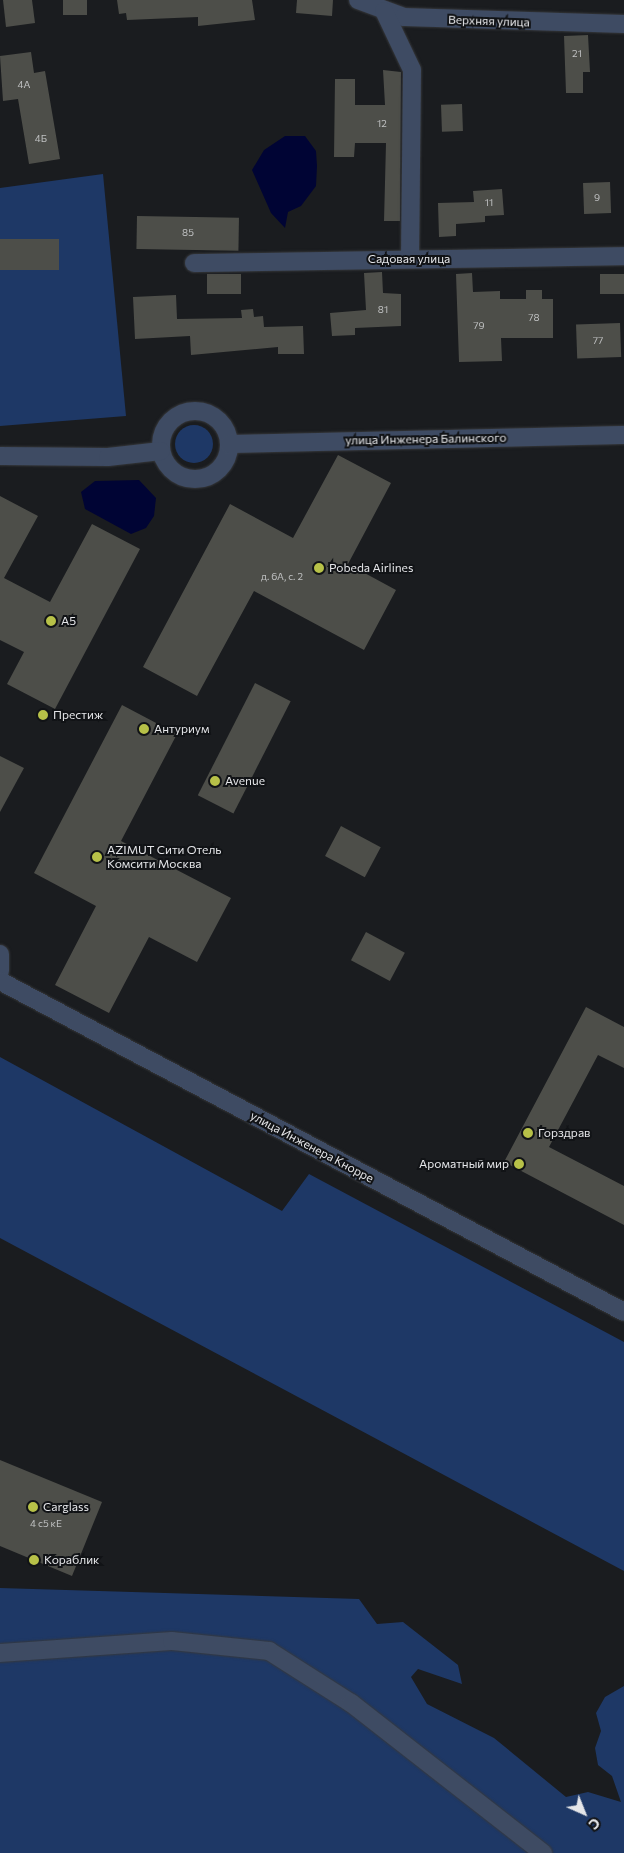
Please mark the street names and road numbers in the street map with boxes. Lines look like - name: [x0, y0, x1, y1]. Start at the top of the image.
- street label: Верхняя улица: [448, 12, 530, 30]
- street label: Садовая улица: [368, 252, 450, 266]
- street label: улица Инженера Балинского: [345, 430, 507, 448]
- street label: улица Инженера Кнорре: [248, 1108, 376, 1186]

